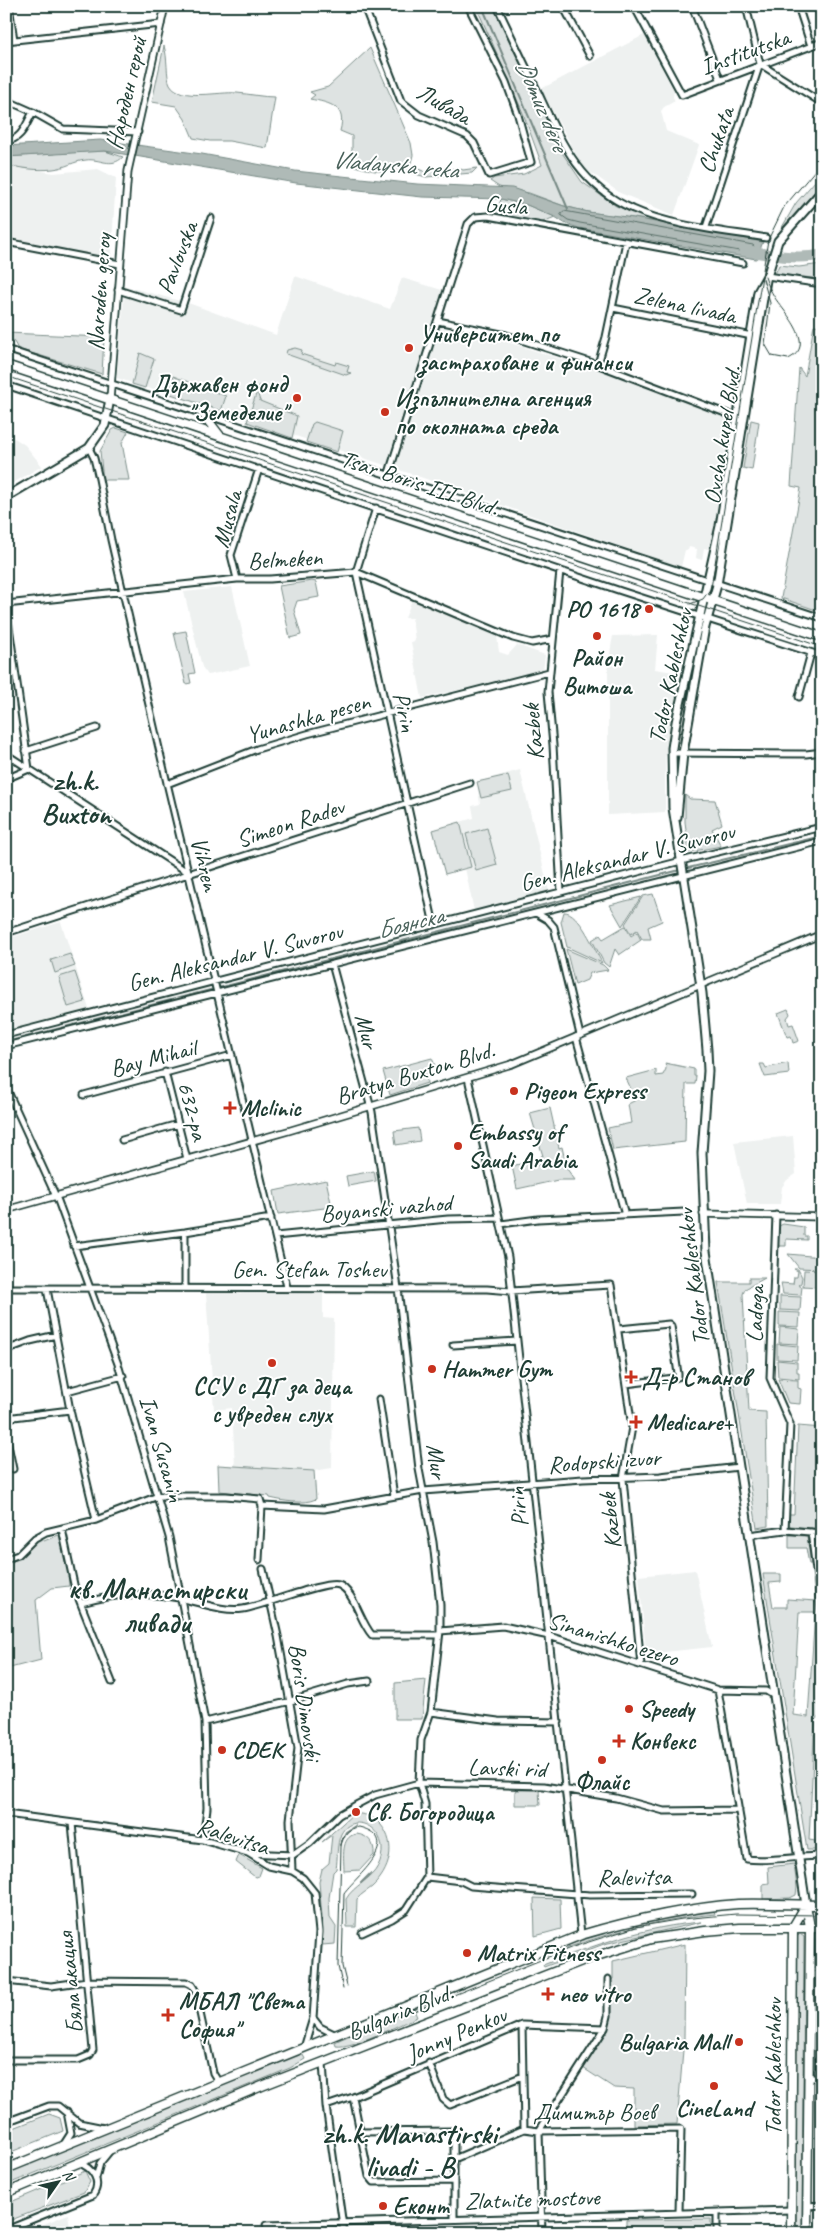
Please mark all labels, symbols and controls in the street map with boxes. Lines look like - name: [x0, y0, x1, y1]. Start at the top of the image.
- street label: Institutska: [696, 21, 796, 82]
- street label: Народен герой: [98, 32, 154, 152]
- water label: Domuz dere: [509, 55, 577, 159]
- street label: Ливада: [411, 77, 478, 133]
- street label: Chukata: [691, 101, 742, 177]
- water label: Vladayska reka: [331, 144, 461, 187]
- street label: Gusla: [484, 188, 530, 222]
- street label: Pavlovska: [149, 215, 205, 299]
- street label: Naroden geroy: [80, 231, 118, 352]
- street label: Zelena livada: [631, 280, 741, 331]
- place label: Университет по застраховане и финанси: [416, 319, 634, 378]
- marker: Университет по застраховане и финанси: [403, 342, 415, 354]
- street label: Ovcha kupel Blvd.: [696, 364, 748, 506]
- place label: Държавен фонд "Земеделие": [151, 369, 292, 427]
- place label: Изпълнителна агенция по околната среда: [395, 383, 592, 441]
- marker: Държавен фонд "Земеделие": [291, 392, 303, 404]
- marker: Изпълнителна агенция по околната среда: [379, 406, 391, 418]
- street label: Tsar Boris III Blvd.: [337, 443, 503, 523]
- street label: Musala: [205, 485, 250, 551]
- street label: Belmeken: [247, 542, 324, 576]
- place label: PO 1618: [566, 594, 642, 624]
- marker: PO 1618: [643, 603, 655, 615]
- street label: Todor Kableshkov: [641, 604, 699, 746]
- marker: Район Витоша: [591, 630, 603, 642]
- place label: Район Витоша: [563, 643, 634, 701]
- street label: Yunashka pesen: [243, 686, 374, 750]
- street label: Pirin: [386, 689, 424, 735]
- street label: Kazbek: [515, 701, 550, 761]
- district label: zh.k. Buxton: [41, 762, 112, 832]
- street label: Simeon Radev: [232, 791, 349, 854]
- street label: Gen. Aleksandar V. Suvorov: [517, 815, 739, 898]
- street label: Vihren: [184, 834, 226, 895]
- water label: Боянска: [373, 899, 450, 947]
- street label: Gen. Aleksandar V. Suvorov: [125, 915, 347, 998]
- street label: Mur: [348, 1011, 386, 1054]
- street label: Bay Mihail: [107, 1031, 203, 1084]
- street label: Bratya Buxton Blvd.: [332, 1035, 498, 1111]
- place label: Pigeon Express: [524, 1076, 649, 1106]
- street label: 632-ра: [171, 1078, 216, 1145]
- marker: Pigeon Express: [508, 1085, 520, 1097]
- place label: Mclinic: [241, 1093, 302, 1123]
- marker: Mclinic: [223, 1101, 237, 1115]
- place label: Embassy of Saudi Arabia: [468, 1117, 578, 1175]
- marker: Embassy of Saudi Arabia: [452, 1140, 464, 1152]
- street label: Boyanski vazhod: [319, 1187, 456, 1229]
- street label: Todor Kableshkov: [670, 1205, 716, 1347]
- street label: Gen. Stefan Toshev: [232, 1254, 388, 1284]
- street label: Ladoga: [739, 1283, 771, 1343]
- place label: Hammer Gym: [442, 1354, 553, 1384]
- marker: ССУ с ДГ за деца с увреден слух: [266, 1357, 278, 1369]
- place label: Д-р Станов: [642, 1362, 755, 1392]
- marker: Hammer Gym: [426, 1363, 438, 1375]
- marker: Д-р Станов: [624, 1370, 638, 1384]
- place label: ССУ с ДГ за деца с увреден слух: [193, 1371, 354, 1429]
- street label: Ivan Susanin: [133, 1393, 191, 1506]
- place label: Medicare+: [647, 1407, 734, 1437]
- marker: Medicare+: [629, 1415, 643, 1429]
- street label: Mur: [420, 1442, 455, 1483]
- street label: Rodopski izvor: [547, 1442, 663, 1480]
- street label: Pirin: [501, 1485, 535, 1528]
- street label: Kazbek: [592, 1489, 628, 1550]
- district label: кв. Манастирски ливади: [68, 1571, 249, 1641]
- street label: Sinanishko ezero: [544, 1605, 683, 1674]
- street label: Boris Dimovski: [282, 1642, 328, 1765]
- place label: Speedy: [639, 1694, 697, 1724]
- marker: Speedy: [623, 1703, 635, 1715]
- place label: Конвекс: [630, 1726, 697, 1756]
- marker: Конвекс: [612, 1734, 626, 1748]
- place label: CDEK: [232, 1735, 287, 1765]
- marker: CDEK: [216, 1744, 228, 1756]
- street label: Lavski rid: [468, 1752, 550, 1784]
- marker: Флайс: [596, 1754, 608, 1766]
- place label: Флайс: [575, 1767, 630, 1797]
- place label: Св. Богородица: [366, 1797, 495, 1827]
- marker: Св. Богородица: [350, 1806, 362, 1818]
- street label: Ralevitsa: [193, 1810, 274, 1862]
- street label: Ralevitsa: [597, 1861, 673, 1893]
- street label: Бяла акация: [50, 1929, 90, 2036]
- place label: Matrix Fitness: [477, 1938, 603, 1968]
- marker: Matrix Fitness: [461, 1947, 473, 1959]
- street label: Bulgaria Blvd.: [342, 1977, 458, 2047]
- place label: neo vitro: [559, 1979, 633, 2009]
- place label: МБАЛ "Света София": [179, 1986, 306, 2044]
- marker: neo vitro: [541, 1987, 555, 2001]
- street label: Todor Kableshkov: [758, 1996, 788, 2136]
- street label: Jonny Penkov: [401, 1999, 512, 2069]
- marker: МБАЛ "Света София": [161, 2008, 175, 2022]
- place label: Bulgaria Mall: [619, 2027, 734, 2057]
- marker: Bulgaria Mall: [733, 2036, 745, 2048]
- marker: CineLand: [708, 2080, 720, 2092]
- place label: CineLand: [676, 2093, 756, 2123]
- street label: Димитър Воев: [533, 2097, 659, 2127]
- district label: zh.k. Manastirski livadi - B: [323, 2115, 501, 2185]
- north arrow: [32, 2156, 82, 2206]
- text: N: [59, 2167, 79, 2185]
- street label: Zlatnite mostove: [464, 2182, 602, 2216]
- place label: Еконт: [393, 2191, 450, 2221]
- marker: Еконт: [377, 2200, 389, 2212]

